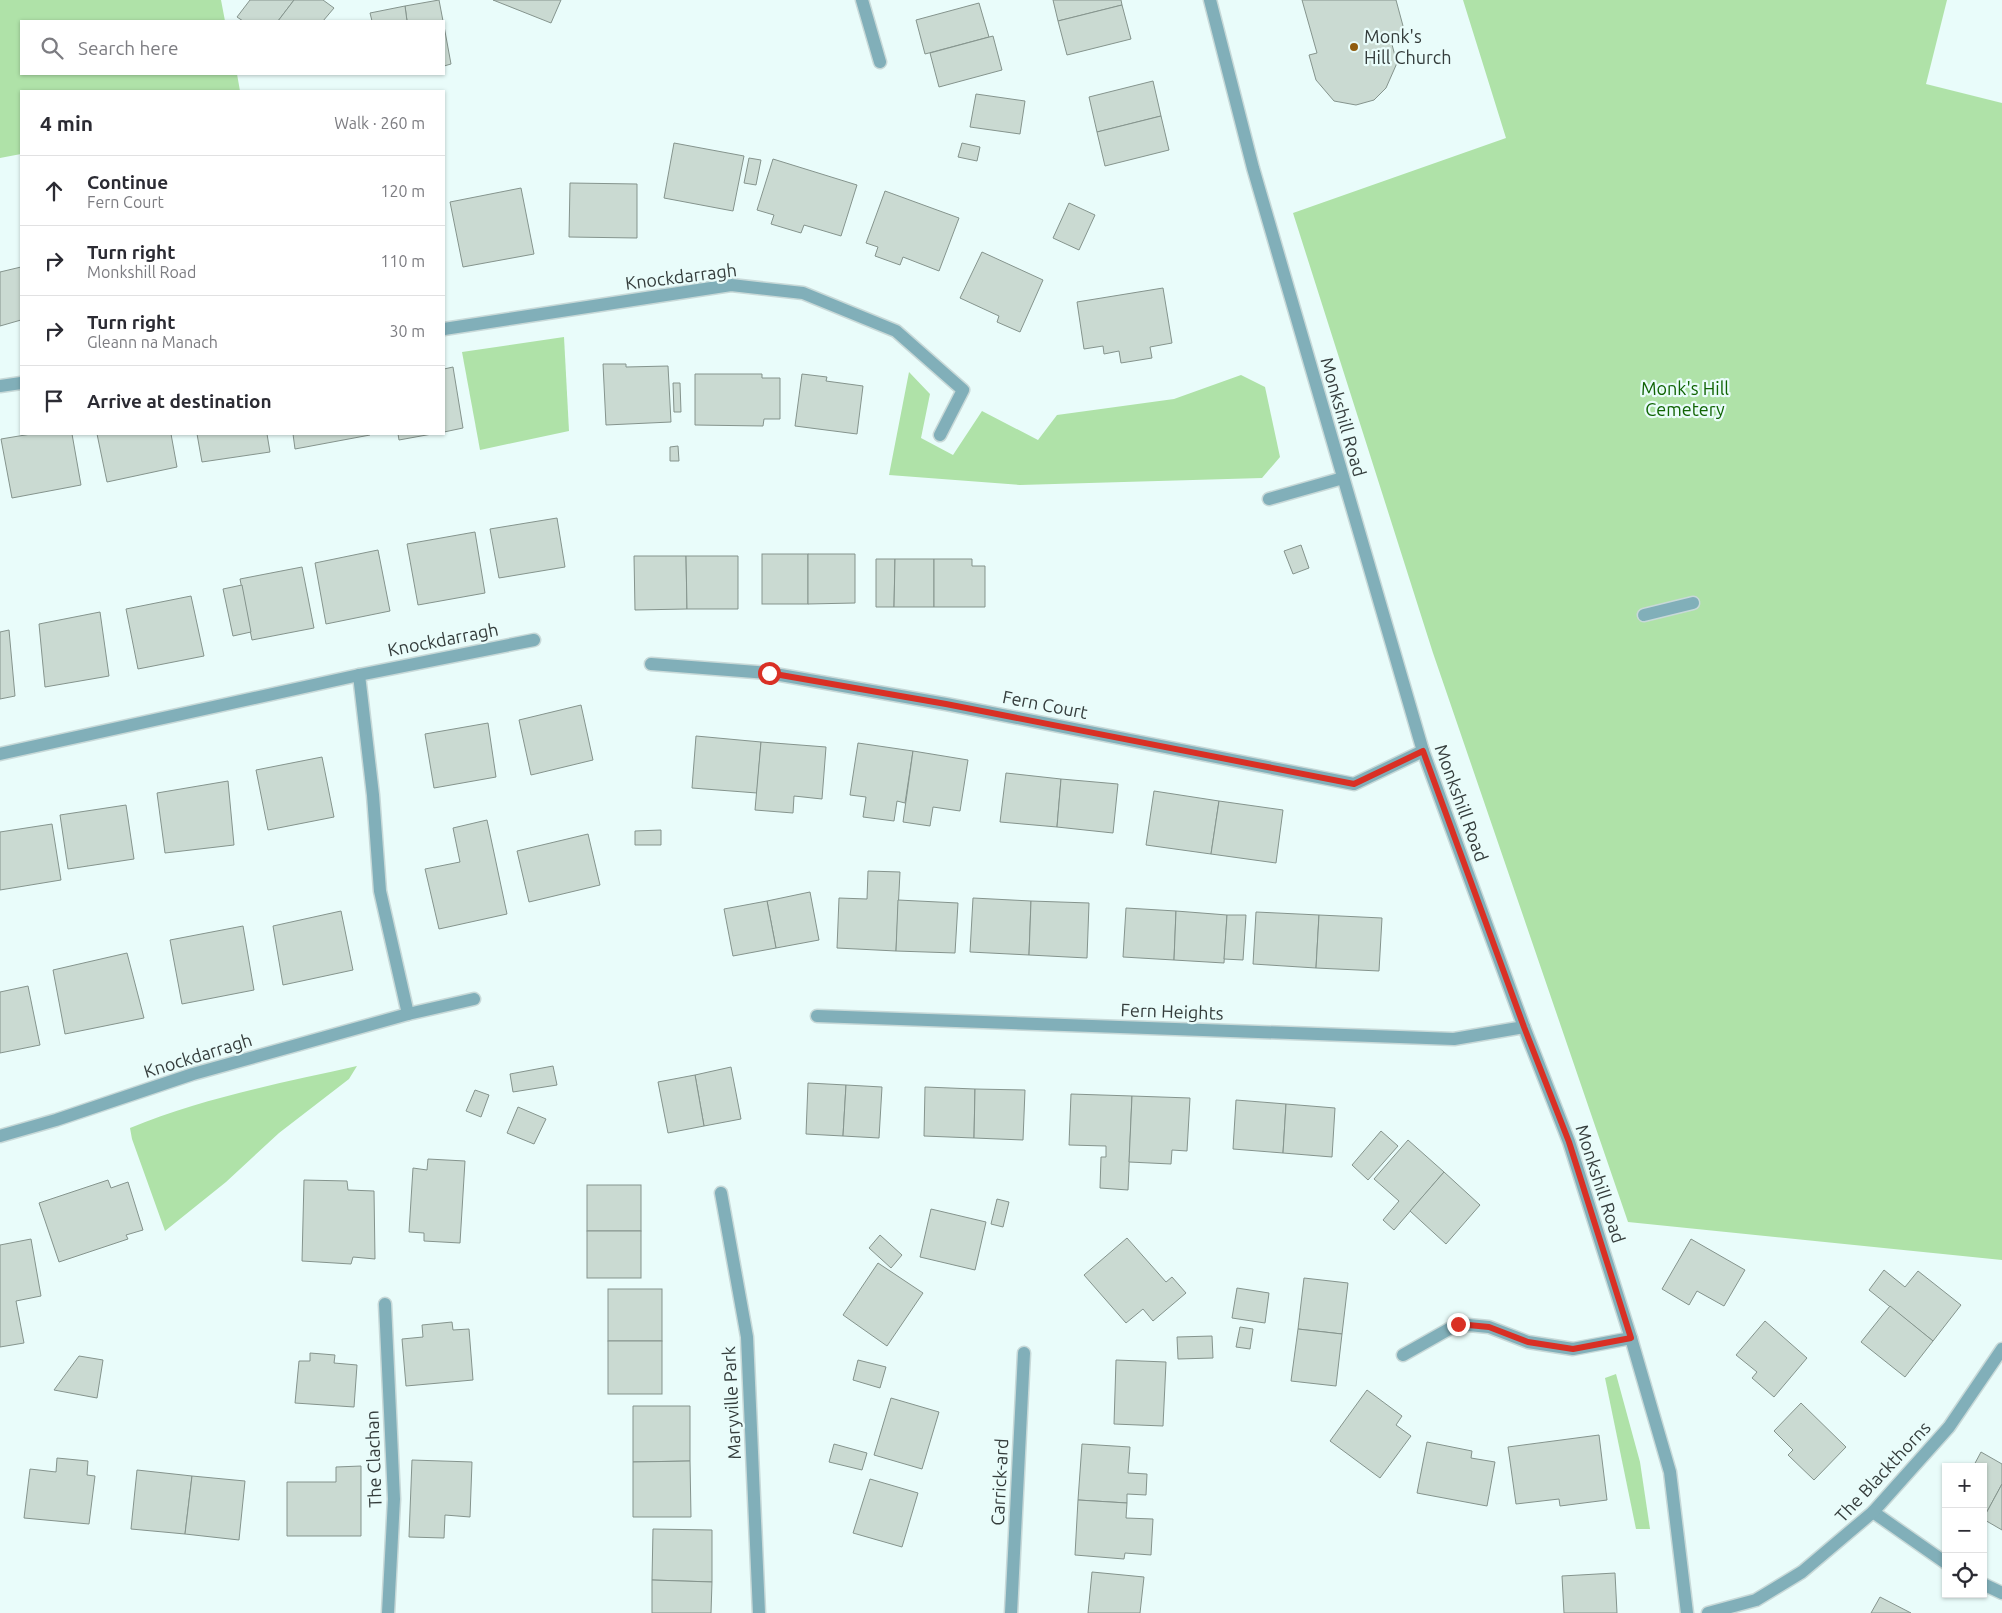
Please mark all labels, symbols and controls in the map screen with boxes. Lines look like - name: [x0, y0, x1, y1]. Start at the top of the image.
- search box: [20, 20, 445, 75]
- place label: Monk's Hill Church: [1364, 26, 1452, 67]
- icon: search: [38, 34, 66, 62]
- text: Search here: [78, 37, 178, 59]
- marker: Monk's Hill Church: [1348, 41, 1360, 53]
- text: 4 min: [40, 111, 93, 135]
- text: Walk · 260 m: [334, 114, 425, 132]
- text: Continue: [87, 171, 168, 193]
- icon: ahead: [40, 177, 68, 205]
- text: 120 m: [380, 182, 425, 200]
- text: Fern Court: [87, 193, 164, 211]
- text: Turn right: [87, 241, 175, 263]
- icon: right: [40, 247, 68, 275]
- text: 110 m: [380, 252, 425, 270]
- street label: Knockdarragh: [624, 259, 738, 293]
- text: Monkshill Road: [87, 263, 196, 281]
- text: Turn right: [87, 311, 175, 333]
- icon: right: [40, 317, 68, 345]
- text: 30 m: [389, 322, 425, 340]
- text: Gleann na Manach: [87, 333, 218, 351]
- street label: Monkshill Road: [1317, 355, 1371, 479]
- park label: Monk's Hill Cemetery: [1641, 378, 1729, 419]
- icon: arrive: [40, 387, 68, 415]
- text: Arrive at destination: [87, 390, 272, 412]
- street label: Knockdarragh: [386, 618, 500, 660]
- route start: [758, 662, 781, 685]
- street label: Fern Court: [1001, 686, 1089, 722]
- street label: Monkshill Road: [1431, 741, 1492, 864]
- street label: Fern Heights: [1120, 999, 1224, 1023]
- street label: Knockdarragh: [141, 1029, 254, 1081]
- street label: Monkshill Road: [1572, 1122, 1629, 1245]
- route end: [1447, 1313, 1470, 1336]
- street label: Maryville Park: [718, 1346, 744, 1460]
- street label: The Clachan: [361, 1410, 385, 1508]
- street label: The Blackthorns: [1831, 1417, 1934, 1526]
- street label: Carrick-ard: [987, 1438, 1011, 1526]
- map controls: [1942, 1463, 1987, 1598]
- button: +: [1942, 1463, 1987, 1508]
- button: −: [1942, 1508, 1987, 1553]
- button: locate: [1942, 1553, 1987, 1598]

